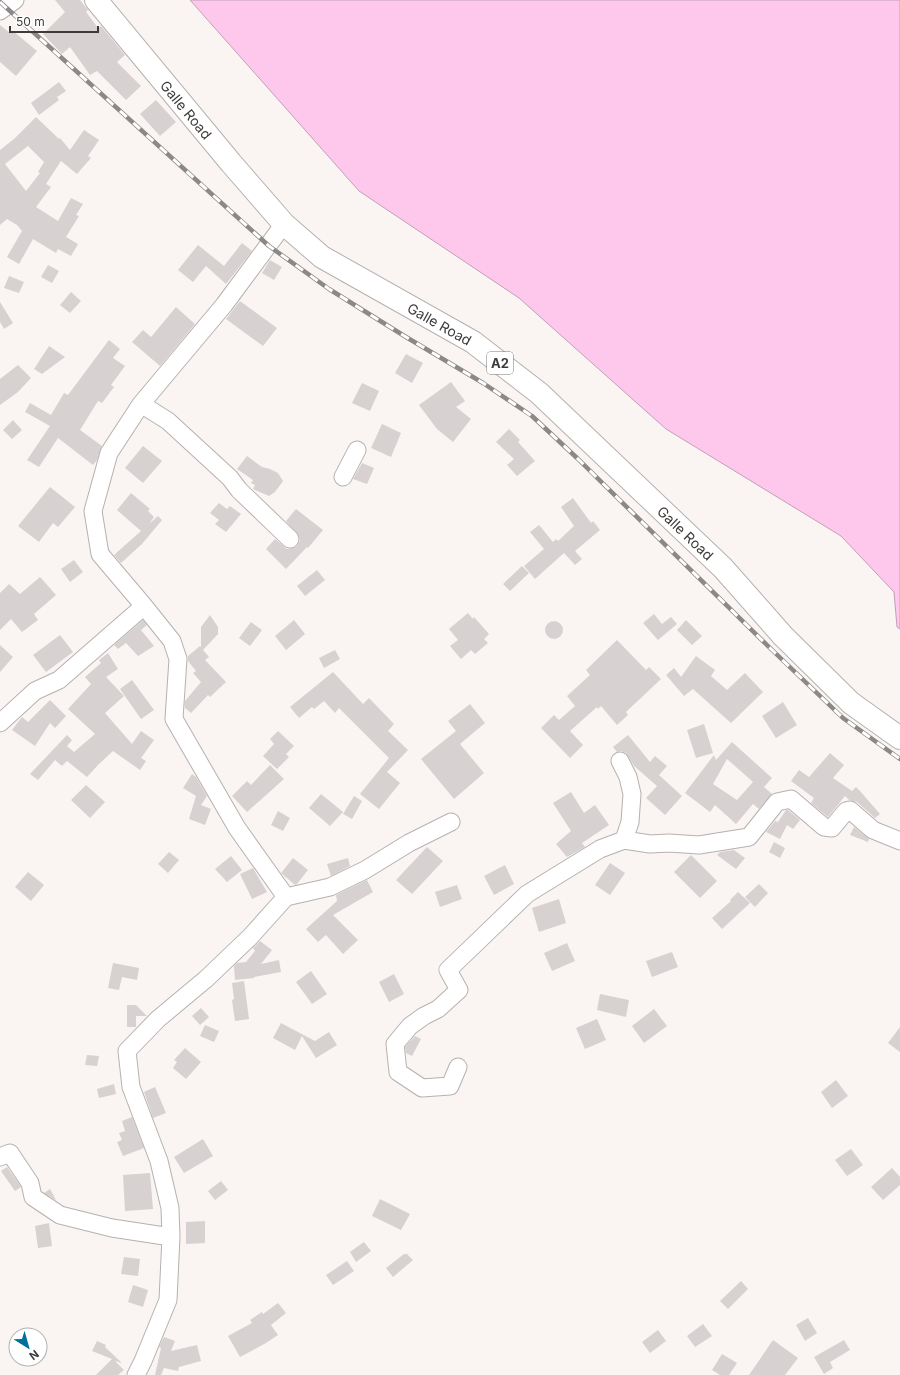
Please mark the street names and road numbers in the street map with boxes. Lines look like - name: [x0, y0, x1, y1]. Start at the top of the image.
- street label: Galle Road: [157, 77, 216, 142]
- street label: Galle Road: [405, 299, 475, 348]
- road number: A2: [487, 352, 513, 374]
- street label: Galle Road: [654, 502, 717, 563]

